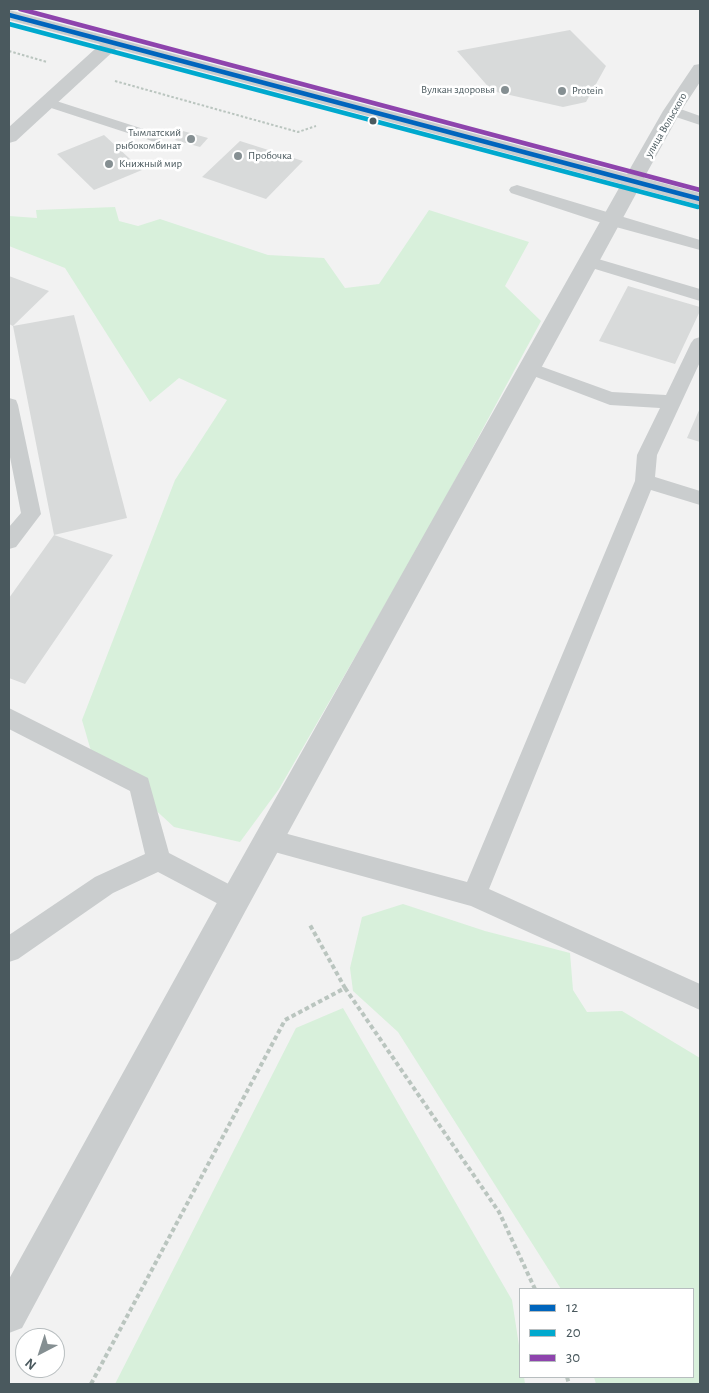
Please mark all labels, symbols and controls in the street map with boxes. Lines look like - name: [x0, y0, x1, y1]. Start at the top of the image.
- place label: Вулкан здоровья: [421, 83, 495, 97]
- marker: Вулкан здоровья: [499, 84, 511, 96]
- place label: Protein: [572, 84, 603, 98]
- marker: Protein: [556, 85, 568, 97]
- street label: улица Вольского: [642, 90, 690, 160]
- unlabelled marker: [368, 116, 378, 126]
- place label: Тымлатский рыбокомбинат: [116, 126, 181, 152]
- marker: Тымлатский рыбокомбинат: [185, 133, 197, 145]
- place label: Пробочка: [248, 149, 292, 163]
- marker: Пробочка: [232, 150, 244, 162]
- place label: Книжный мир: [119, 157, 182, 171]
- marker: Книжный мир: [103, 158, 115, 170]
- legend: [519, 1288, 694, 1378]
- text: 12: [566, 1300, 578, 1315]
- text: 20: [566, 1325, 581, 1340]
- north arrow: [15, 1328, 65, 1378]
- text: 30: [566, 1350, 580, 1365]
- text: N: [23, 1355, 39, 1372]

